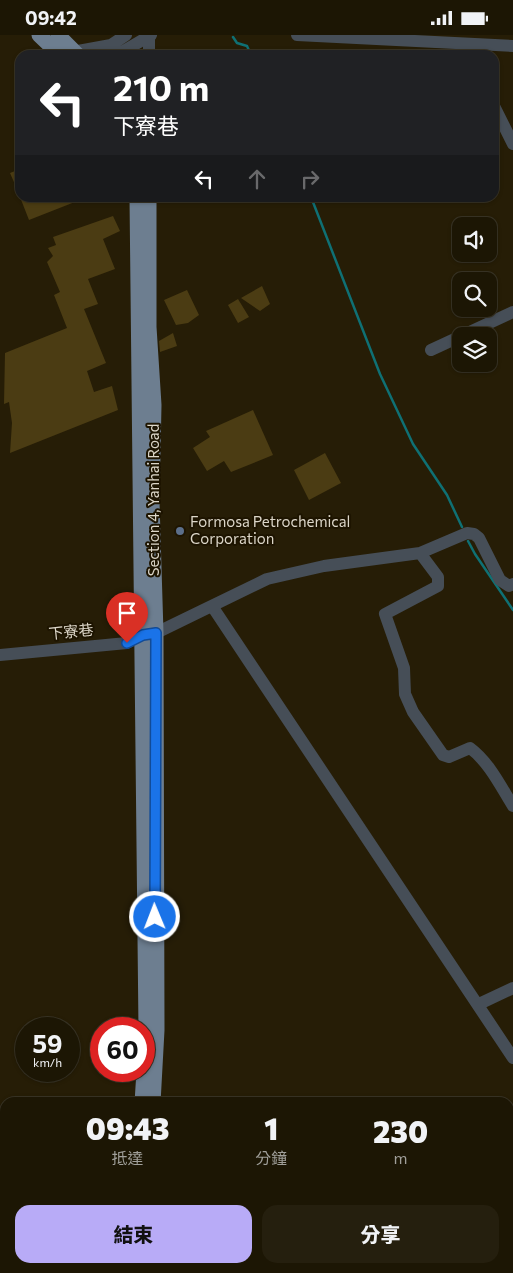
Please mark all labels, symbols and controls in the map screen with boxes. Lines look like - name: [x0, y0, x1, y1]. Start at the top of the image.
- text: 09:42: [25, 6, 77, 29]
- text: 210 m: [113, 65, 209, 108]
- icon: left: [30, 70, 95, 135]
- text: 下寮巷: [113, 112, 179, 139]
- icon: left: [190, 165, 218, 193]
- icon: ahead: [243, 165, 271, 193]
- icon: right: [296, 165, 324, 193]
- map controls: [452, 217, 497, 372]
- button: sound: [452, 217, 497, 262]
- button: search: [452, 272, 497, 317]
- button: layers: [452, 327, 497, 372]
- street label: Section 4, Yanhai Road: [144, 424, 162, 576]
- place label: Formosa Petrochemical Corporation: [190, 512, 350, 547]
- marker: Formosa Petrochemical Corporation: [174, 525, 186, 537]
- pin: [106, 592, 148, 643]
- icon: arrive: [113, 599, 141, 627]
- street label: 下寮巷: [48, 620, 94, 642]
- position arrow: [128, 890, 180, 942]
- speed limit sign: 60: [90, 1017, 155, 1082]
- text: 59: [32, 1028, 63, 1058]
- text: km/h: [33, 1055, 62, 1069]
- text: 09:43: [86, 1109, 169, 1146]
- text: 1: [264, 1109, 278, 1146]
- text: 230: [373, 1112, 428, 1149]
- text: 抵達: [112, 1148, 144, 1167]
- text: 分鐘: [255, 1148, 287, 1167]
- text: m: [394, 1148, 408, 1167]
- button: 結束: [15, 1205, 252, 1263]
- button: 分享: [262, 1205, 499, 1263]

